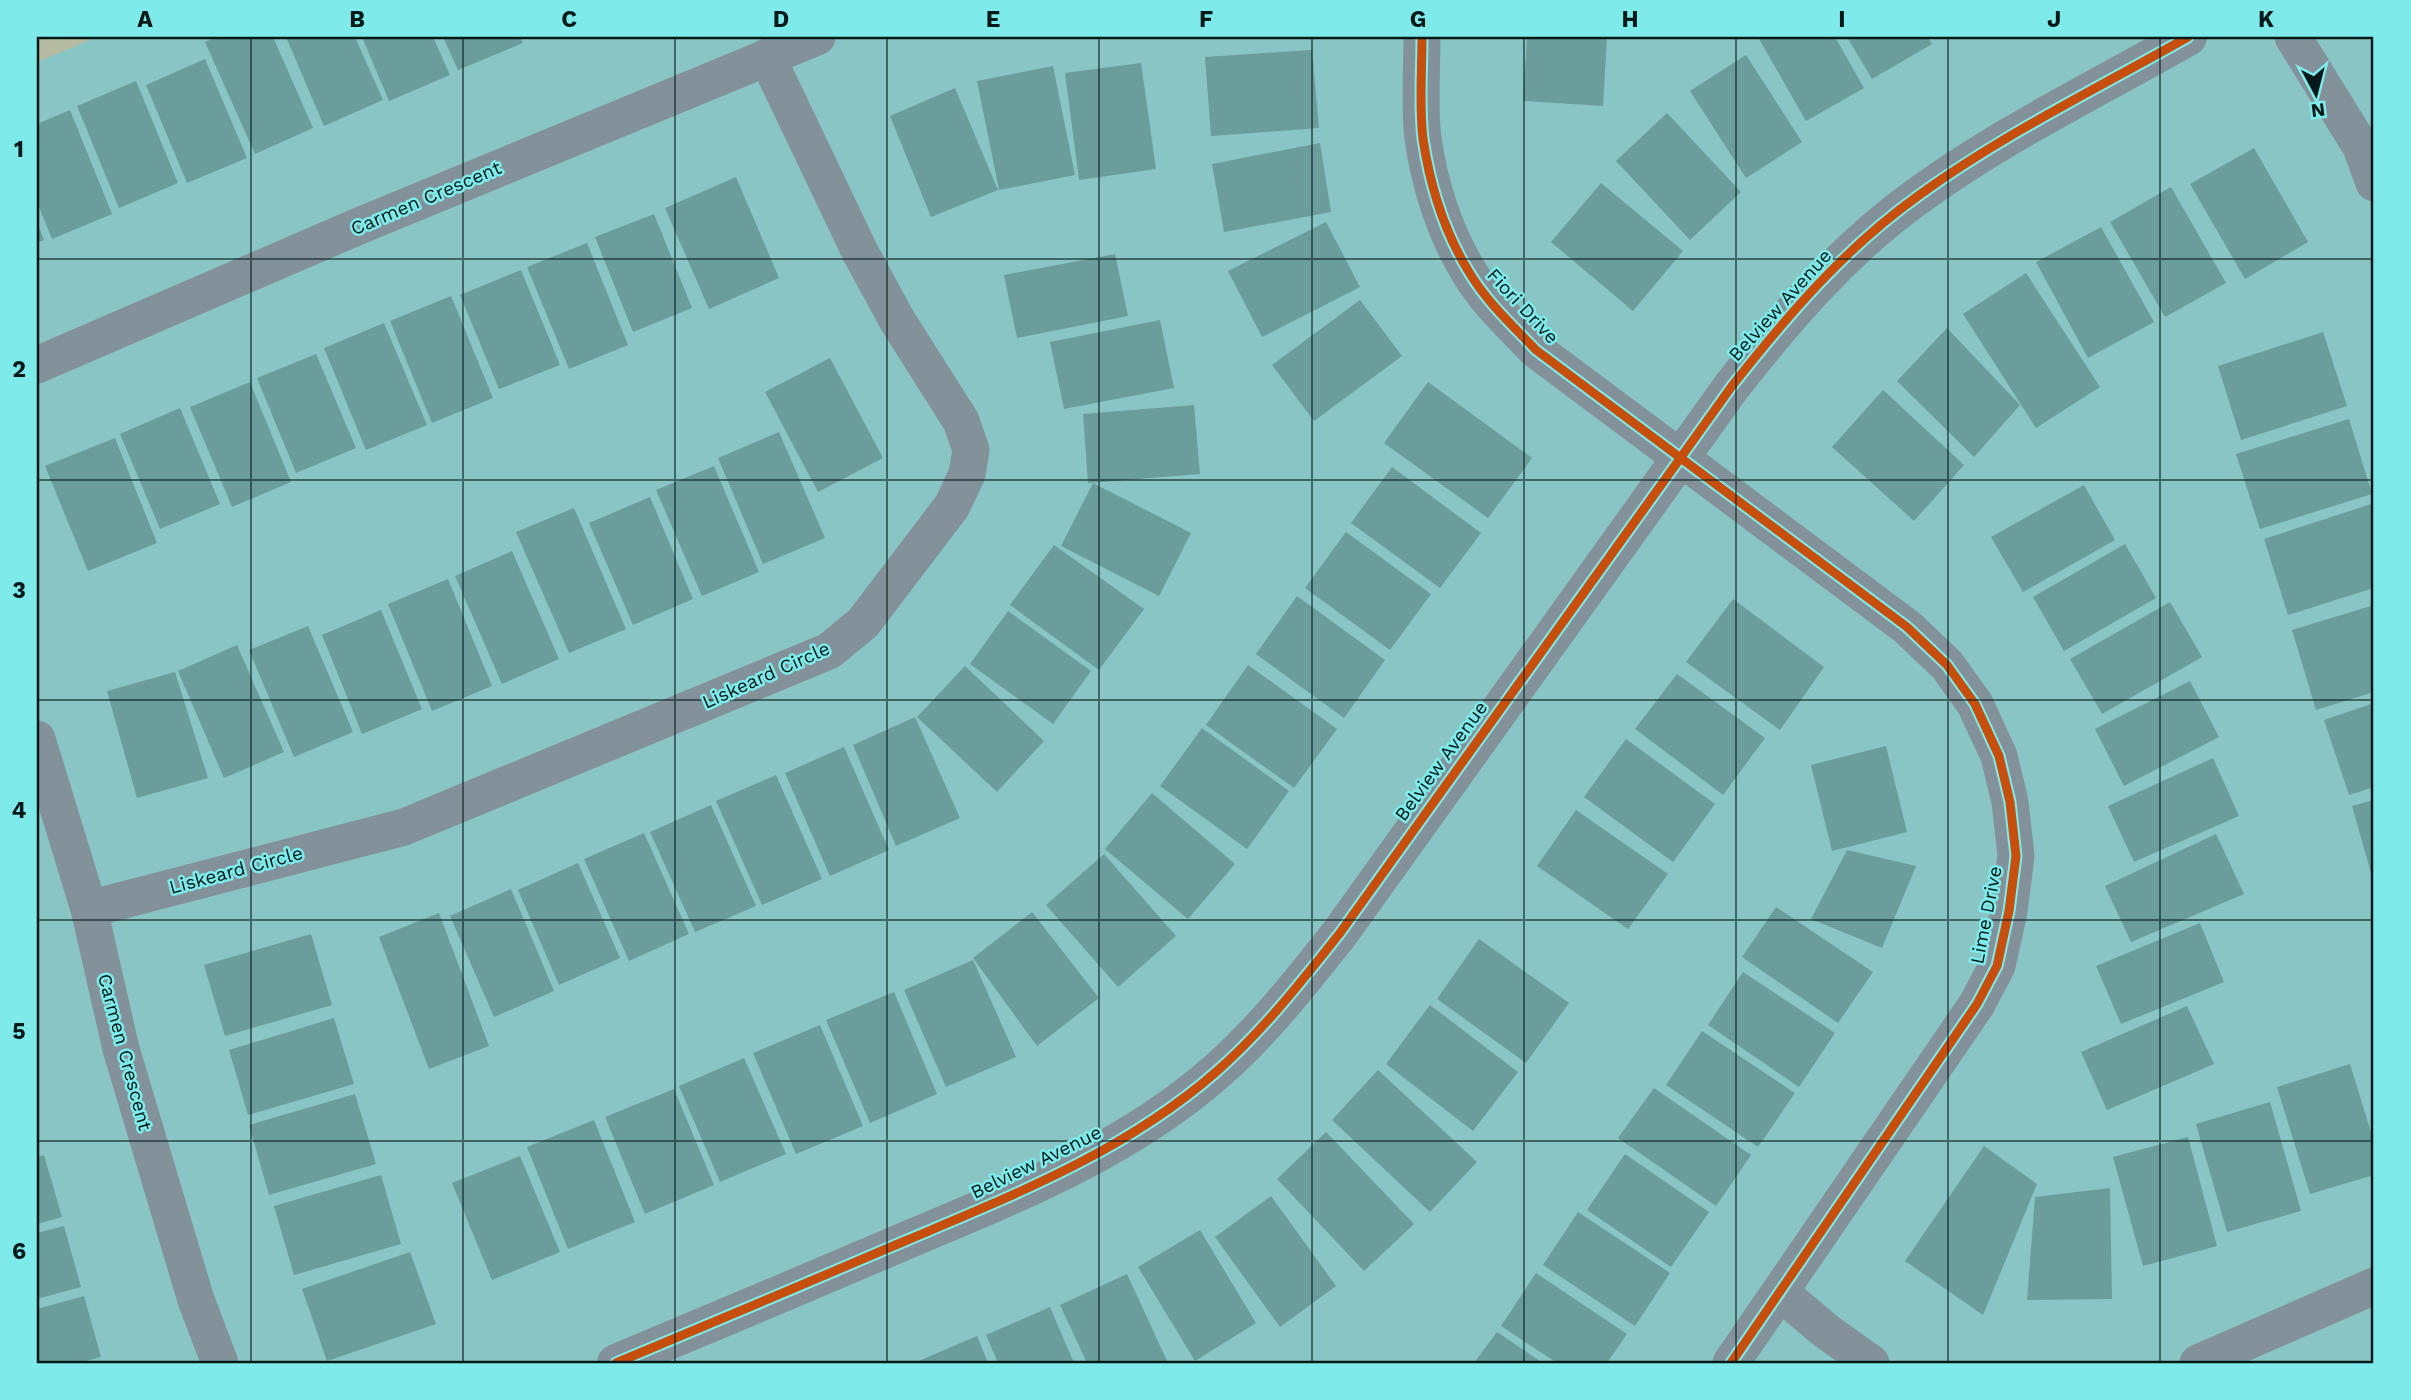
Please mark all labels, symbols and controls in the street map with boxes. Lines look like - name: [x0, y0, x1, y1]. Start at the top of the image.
- text: A: [137, 6, 153, 33]
- text: B: [349, 6, 365, 33]
- text: C: [561, 6, 577, 33]
- text: D: [773, 6, 789, 33]
- text: E: [986, 6, 1000, 33]
- text: F: [1199, 6, 1213, 33]
- text: G: [1410, 6, 1426, 33]
- text: H: [1621, 6, 1639, 33]
- text: I: [1838, 6, 1846, 33]
- text: J: [2047, 6, 2061, 33]
- text: K: [2258, 6, 2274, 33]
- north arrow: [2282, 60, 2352, 130]
- text: N: [2310, 98, 2326, 123]
- text: 1: [14, 136, 24, 163]
- street label: Carmen Crescent: [347, 156, 505, 240]
- street label: Belview Avenue: [1724, 244, 1836, 366]
- street label: Fiori Drive: [1482, 264, 1564, 348]
- text: 2: [12, 356, 26, 383]
- text: 3: [12, 577, 26, 604]
- street label: Liskeard Circle: [699, 637, 833, 713]
- street label: Belview Avenue: [1390, 696, 1492, 826]
- text: 4: [12, 797, 27, 824]
- street label: Liskeard Circle: [167, 841, 305, 899]
- street label: Lime Drive: [1965, 864, 2007, 966]
- street label: Carmen Crescent: [93, 971, 157, 1133]
- text: 5: [12, 1018, 26, 1045]
- street label: Belview Avenue: [967, 1120, 1105, 1204]
- text: 6: [12, 1238, 26, 1265]

